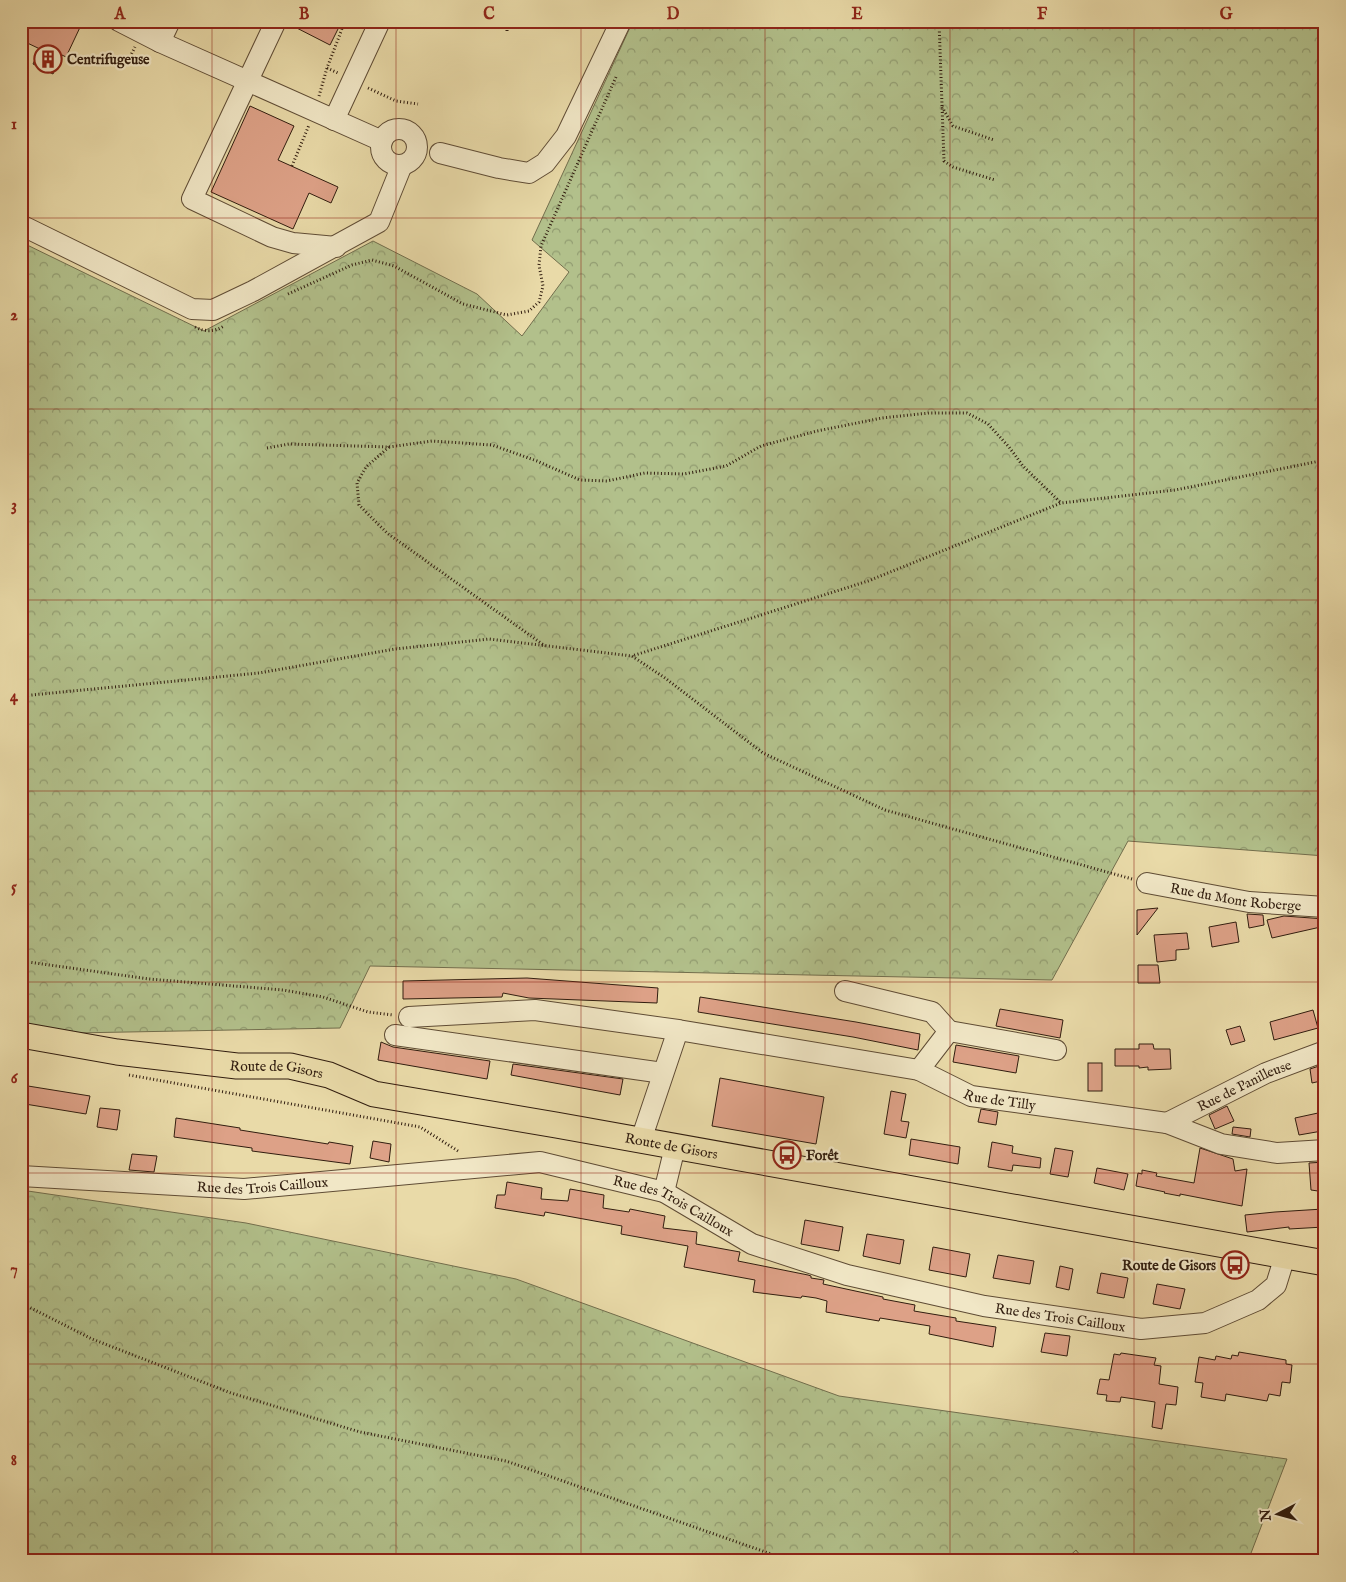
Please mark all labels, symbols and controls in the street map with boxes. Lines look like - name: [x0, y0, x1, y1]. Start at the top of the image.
- text: A: [114, 5, 127, 25]
- text: B: [299, 5, 310, 25]
- text: C: [483, 5, 495, 25]
- text: D: [667, 5, 680, 25]
- text: E: [851, 5, 863, 25]
- text: F: [1037, 5, 1048, 25]
- text: G: [1220, 5, 1233, 25]
- building icon: Centrifugeuse: [33, 44, 63, 74]
- place label: Centrifugeuse: [67, 51, 150, 69]
- text: 1: [11, 115, 17, 135]
- text: 2: [10, 306, 18, 326]
- text: 3: [11, 496, 17, 516]
- text: 4: [10, 687, 19, 707]
- text: 5: [11, 878, 17, 898]
- street label: Rue du Mont Roberge: [1169, 880, 1302, 915]
- street label: Rue de Panilleuse: [1194, 1056, 1295, 1116]
- street label: Route de Gisors: [229, 1057, 325, 1083]
- text: 6: [11, 1069, 19, 1089]
- street label: Rue de Tilly: [960, 1086, 1037, 1115]
- street label: Route de Gisors: [623, 1130, 719, 1164]
- bus stop icon: Forêt: [772, 1140, 802, 1170]
- place label: Forêt: [806, 1147, 839, 1165]
- street label: Rue des Trois Cailloux: [611, 1172, 737, 1241]
- street label: Rue des Trois Cailloux: [196, 1173, 329, 1199]
- bus stop icon: Route de Gisors: [1220, 1250, 1250, 1280]
- place label: Route de Gisors: [1122, 1257, 1216, 1275]
- text: 7: [10, 1260, 18, 1280]
- street label: Rue des Trois Cailloux: [994, 1300, 1127, 1337]
- text: 8: [11, 1451, 17, 1471]
- north arrow: [1254, 1490, 1304, 1540]
- text: N: [1256, 1508, 1276, 1523]

